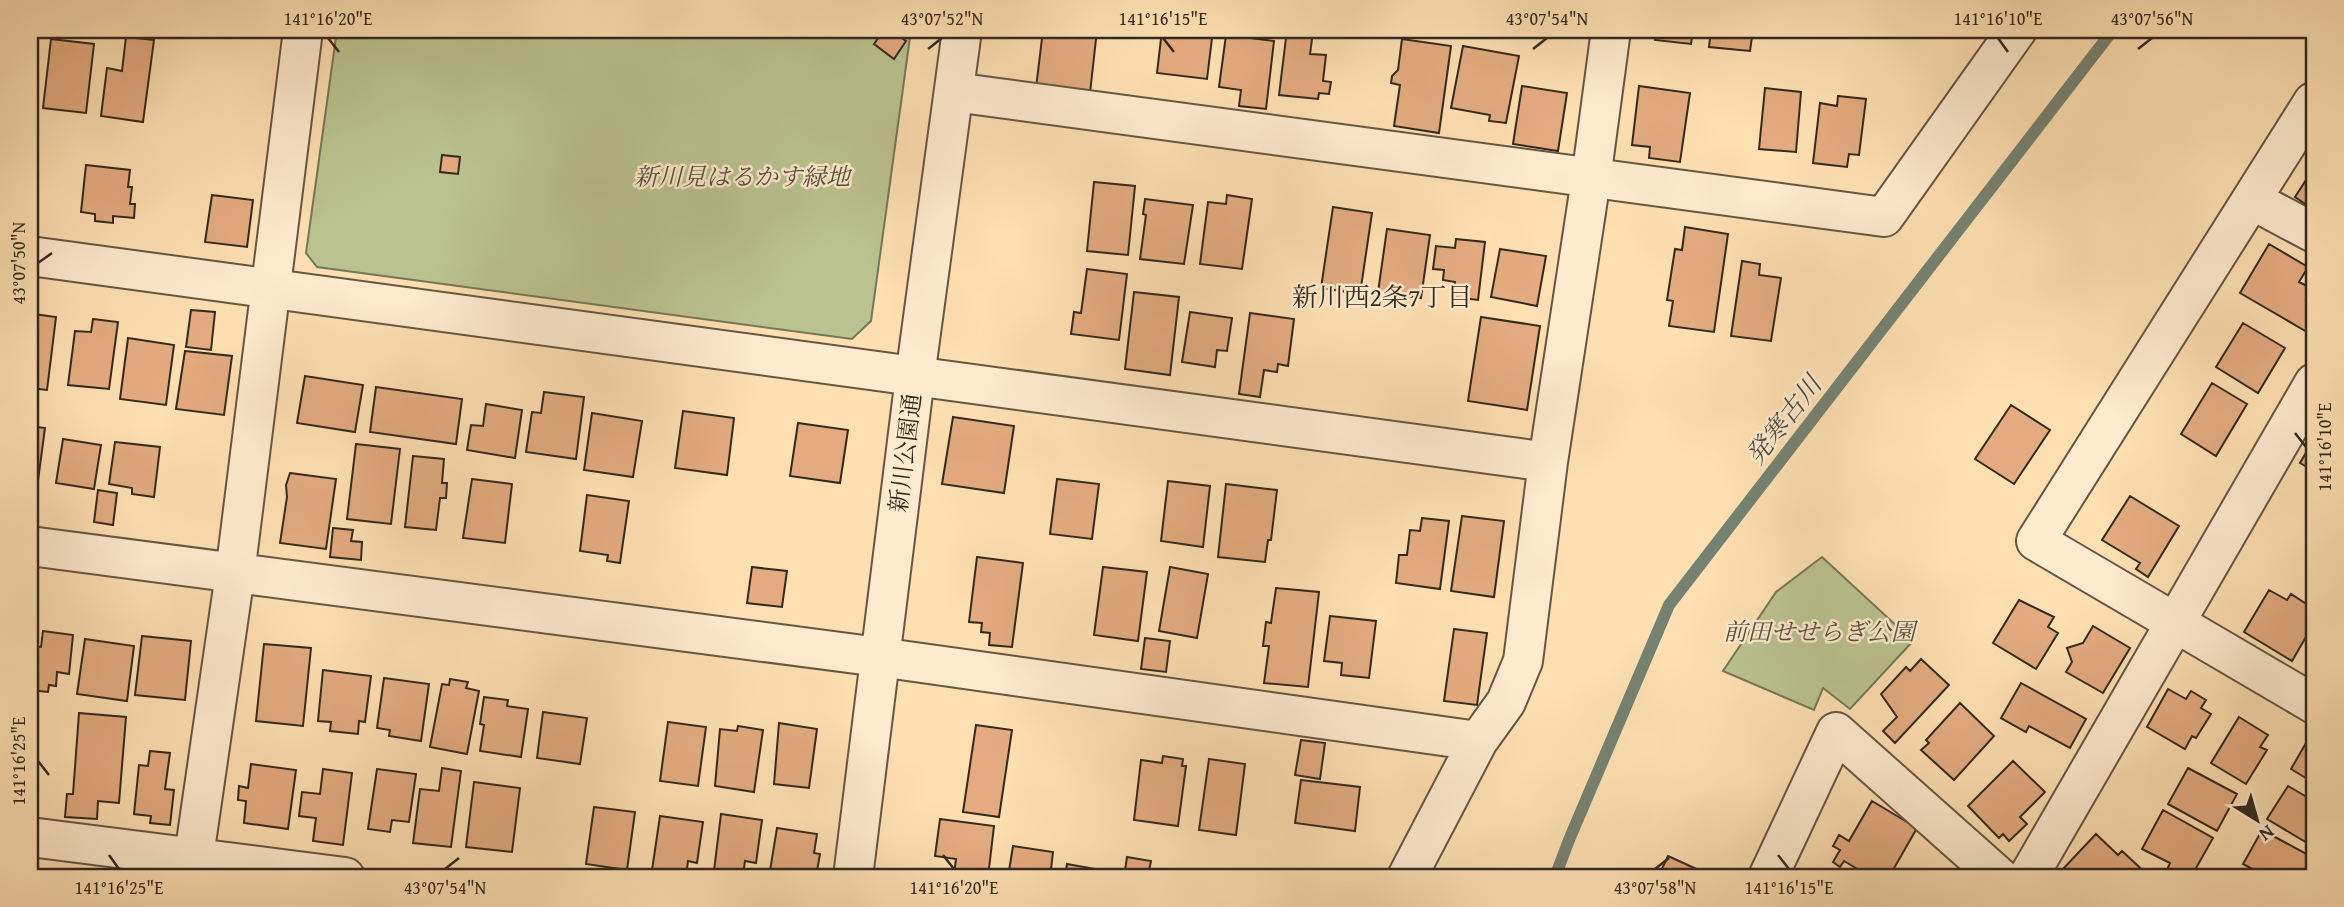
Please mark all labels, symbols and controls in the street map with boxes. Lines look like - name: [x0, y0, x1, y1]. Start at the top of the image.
- text: 141°16'20"E: [284, 5, 372, 32]
- text: 43°07'52"N: [901, 5, 984, 32]
- text: 141°16'15"E: [1119, 5, 1207, 32]
- text: 43°07'54"N: [1506, 5, 1589, 32]
- text: 141°16'10"E: [1954, 5, 2042, 32]
- text: 43°07'56"N: [2111, 5, 2194, 32]
- park label: 新川見はるかす緑地: [634, 159, 853, 194]
- text: 43°07'50"N: [5, 221, 32, 304]
- district label: 新川西2条7丁目: [1291, 277, 1473, 316]
- water label: 発寒古川: [1736, 365, 1832, 473]
- street label: 新川公園通: [880, 391, 930, 515]
- text: 141°16'10"E: [2311, 403, 2338, 491]
- park label: 前田せせらぎ公園: [1723, 614, 1919, 649]
- text: 141°16'25"E: [5, 717, 32, 805]
- north arrow: [2222, 785, 2292, 855]
- text: N: [2253, 819, 2281, 849]
- text: 141°16'25"E: [75, 874, 163, 901]
- text: 43°07'54"N: [404, 874, 487, 901]
- text: 141°16'20"E: [910, 874, 998, 901]
- text: 43°07'58"N: [1614, 874, 1697, 901]
- text: 141°16'15"E: [1745, 874, 1833, 901]

